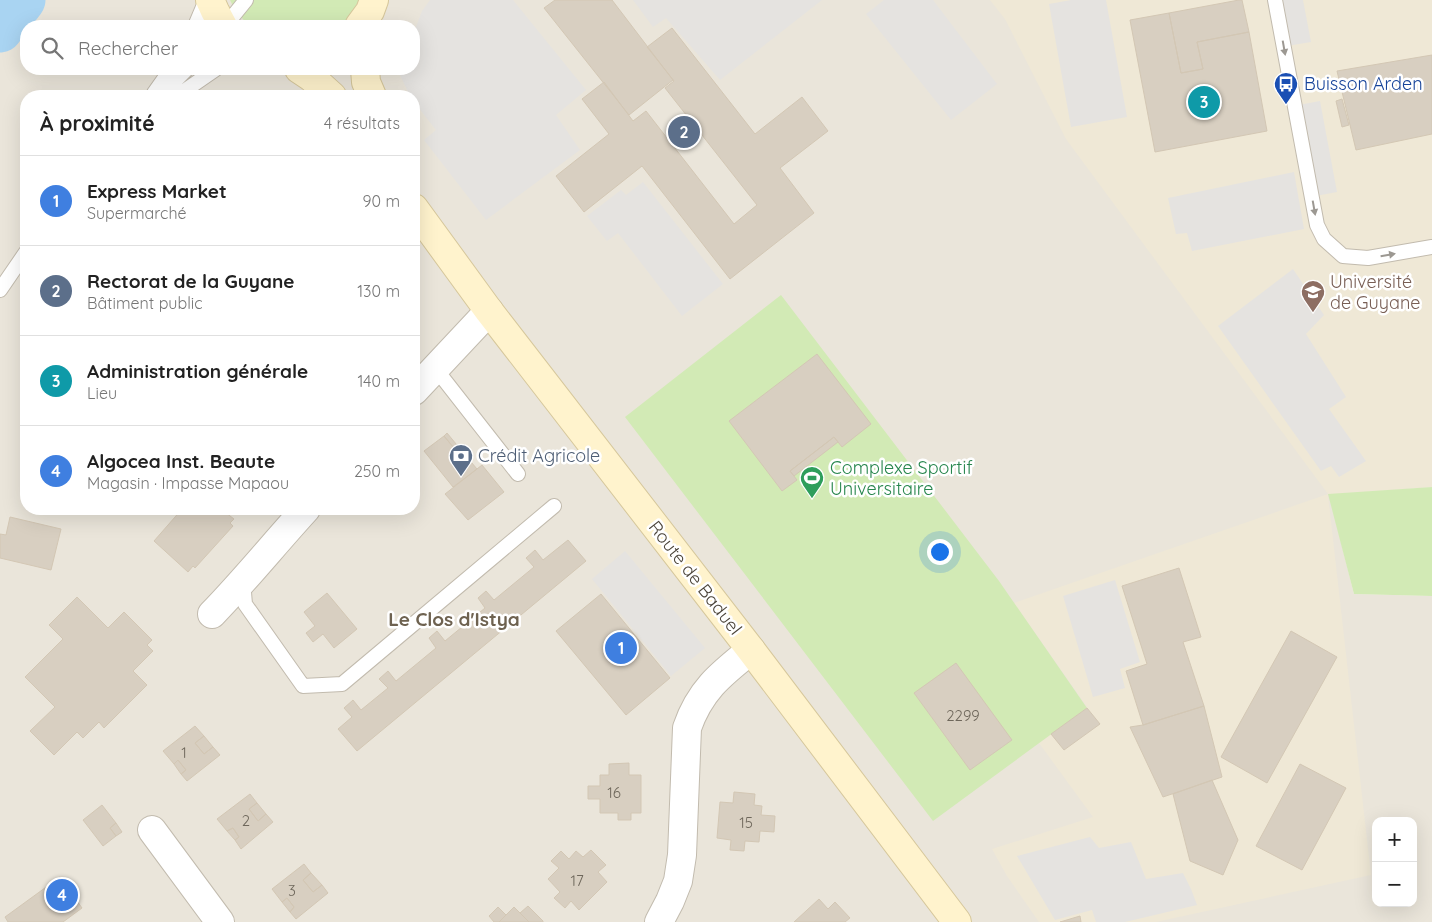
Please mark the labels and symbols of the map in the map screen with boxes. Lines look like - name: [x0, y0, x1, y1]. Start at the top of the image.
- one-way arrow: [1280, 40, 1288, 56]
- bus stop icon: Buisson Arden: [1273, 71, 1299, 105]
- place label: Buisson Arden: [1304, 72, 1423, 95]
- pin: 3: [1188, 83, 1220, 121]
- pin: 2: [668, 113, 700, 151]
- one-way arrow: [1310, 200, 1318, 215]
- one-way arrow: [1380, 250, 1396, 258]
- place label: Université de Guyane: [1330, 270, 1420, 314]
- school or university icon: Université de Guyane: [1300, 279, 1326, 313]
- bank icon: Crédit Agricole: [448, 443, 474, 477]
- place label: Crédit Agricole: [478, 444, 600, 467]
- place label: Complexe Sportif Universitaire: [830, 456, 973, 500]
- sports icon: Complexe Sportif Universitaire: [799, 465, 825, 499]
- street label: Route de Baduel: [644, 516, 747, 639]
- your location: [927, 539, 953, 565]
- district label: Le Clos d'Istya: [388, 607, 520, 631]
- pin: 1: [605, 629, 637, 667]
- house number: 2299: [946, 706, 980, 725]
- house number: 1: [181, 743, 187, 762]
- house number: 16: [607, 783, 621, 802]
- house number: 2: [242, 811, 250, 830]
- house number: 15: [739, 813, 753, 832]
- house number: 17: [570, 871, 584, 890]
- pin: 4: [46, 876, 78, 914]
- house number: 3: [288, 881, 296, 900]

